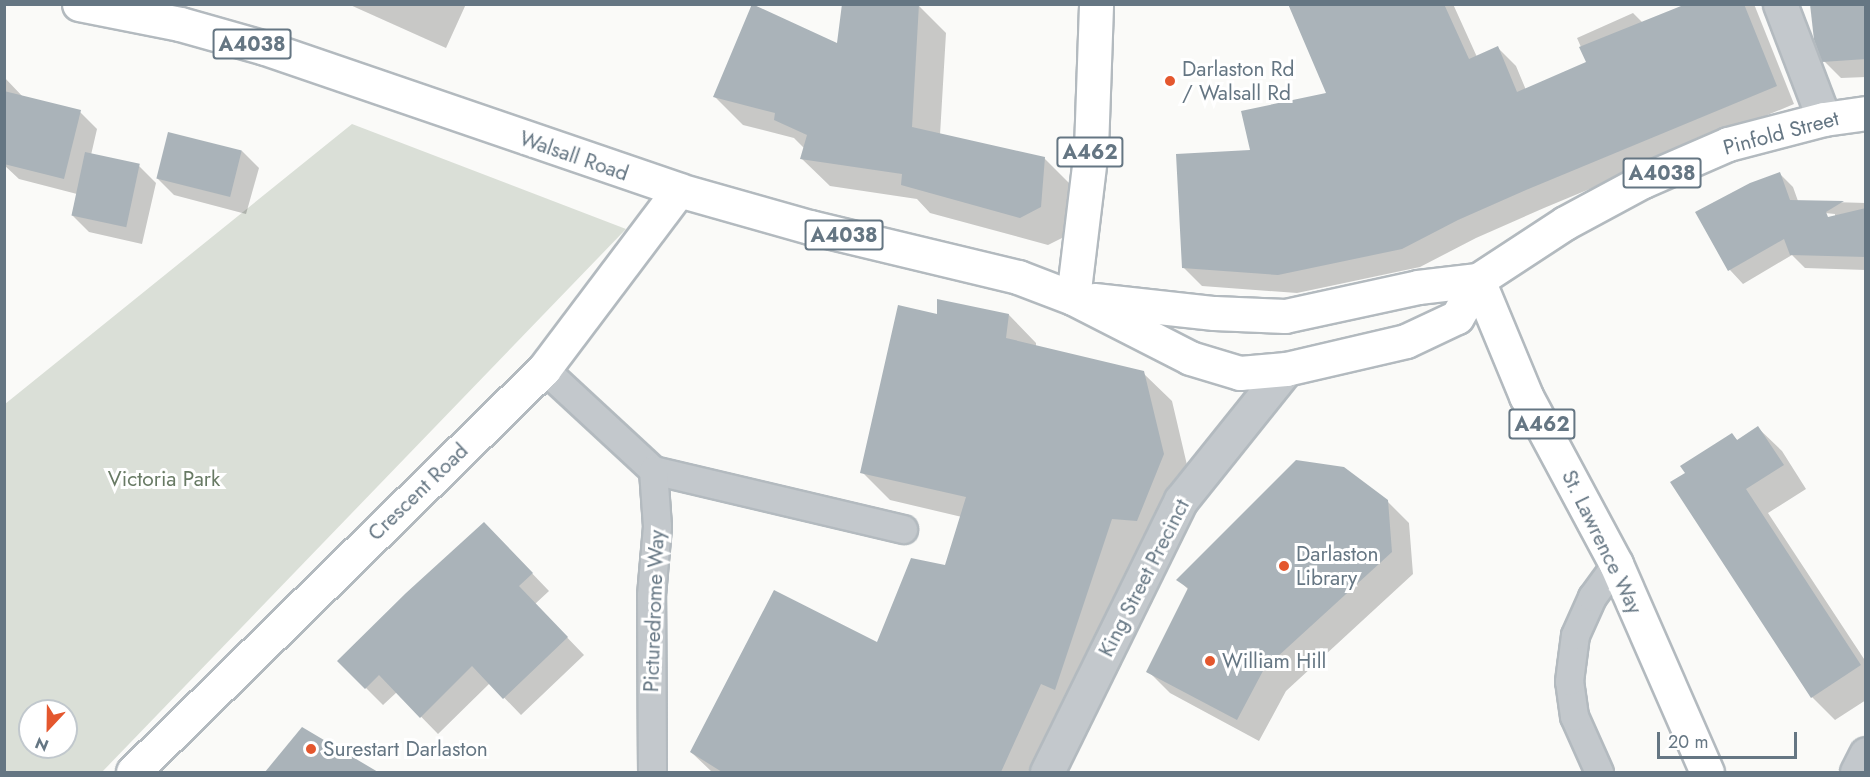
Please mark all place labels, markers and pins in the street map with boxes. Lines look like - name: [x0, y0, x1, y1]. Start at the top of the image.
- place label: Darlaston Rd / Walsall Rd: [1182, 56, 1295, 106]
- marker: Darlaston Rd / Walsall Rd: [1163, 74, 1177, 88]
- place label: Darlaston Library: [1296, 541, 1379, 591]
- marker: Darlaston Library: [1277, 559, 1291, 573]
- place label: William Hill: [1222, 648, 1326, 674]
- marker: William Hill: [1203, 654, 1217, 668]
- place label: Surestart Darlaston: [323, 736, 488, 762]
- marker: Surestart Darlaston: [304, 742, 318, 756]

